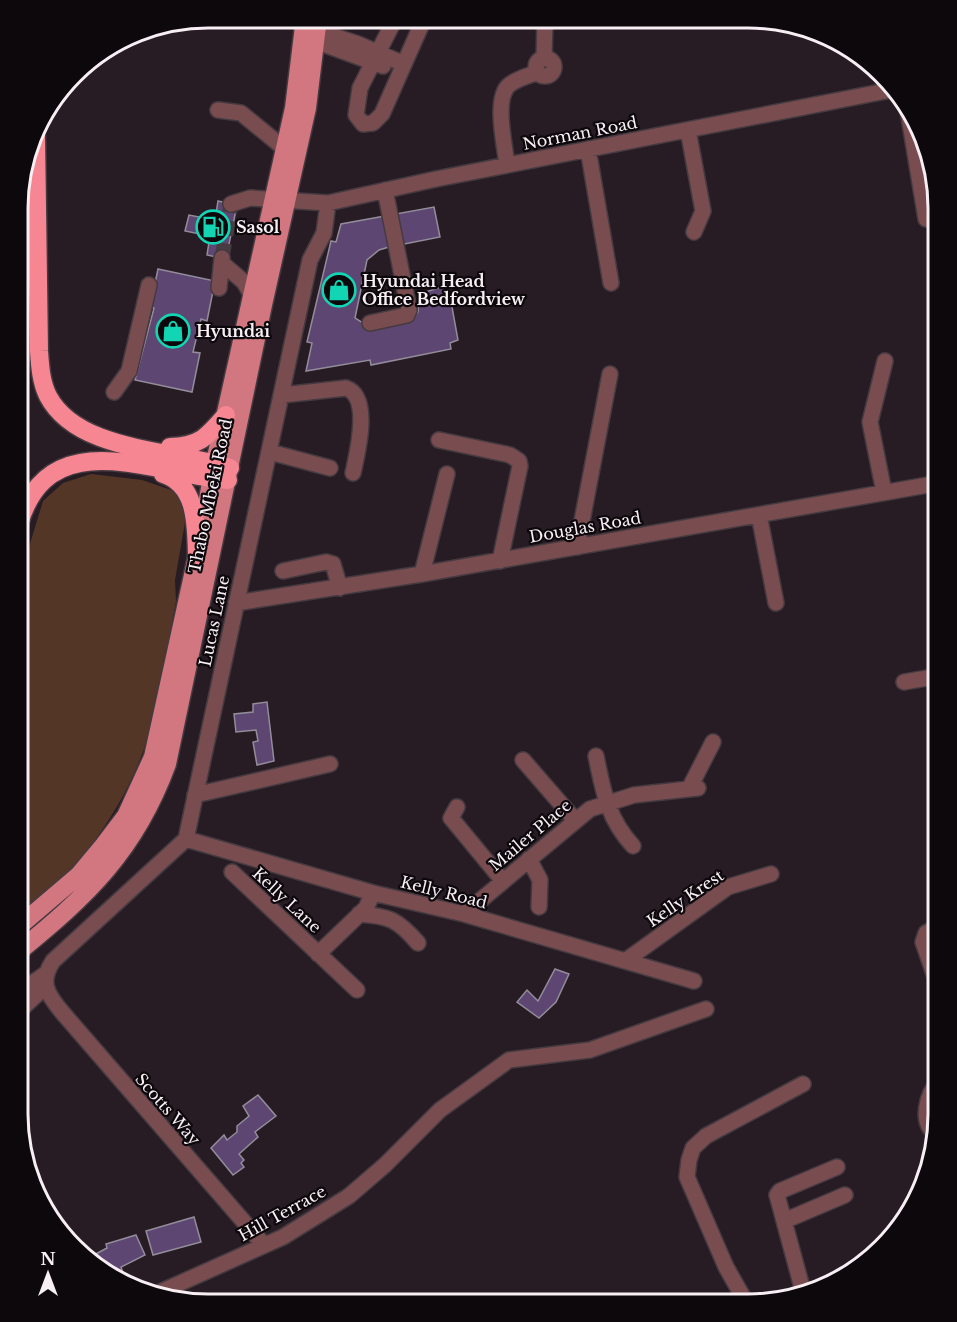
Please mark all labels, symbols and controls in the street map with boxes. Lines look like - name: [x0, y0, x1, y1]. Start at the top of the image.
- street label: Norman Road: [521, 112, 639, 154]
- fuel station icon: Sasol: [195, 209, 231, 245]
- place label: Sasol: [236, 217, 280, 237]
- place label: Hyundai Head Office Bedfordview: [362, 271, 526, 309]
- shop icon: Hyundai Head Office Bedfordview: [321, 272, 357, 308]
- shop icon: Hyundai: [155, 313, 191, 349]
- place label: Hyundai: [196, 321, 270, 341]
- street label: Thabo Mbeki Road: [184, 417, 236, 575]
- street label: Douglas Road: [527, 507, 643, 547]
- street label: Lucas Lane: [195, 574, 233, 668]
- street label: Mailer Place: [485, 795, 575, 875]
- street label: Kelly Lane: [249, 863, 325, 937]
- street label: Kelly Krest: [643, 865, 727, 931]
- street label: Kelly Road: [399, 872, 490, 912]
- street label: Scotts Way: [131, 1069, 205, 1150]
- street label: Hill Terrace: [235, 1181, 329, 1245]
- north arrow: [18, 1244, 78, 1304]
- text: N: [40, 1249, 56, 1269]

